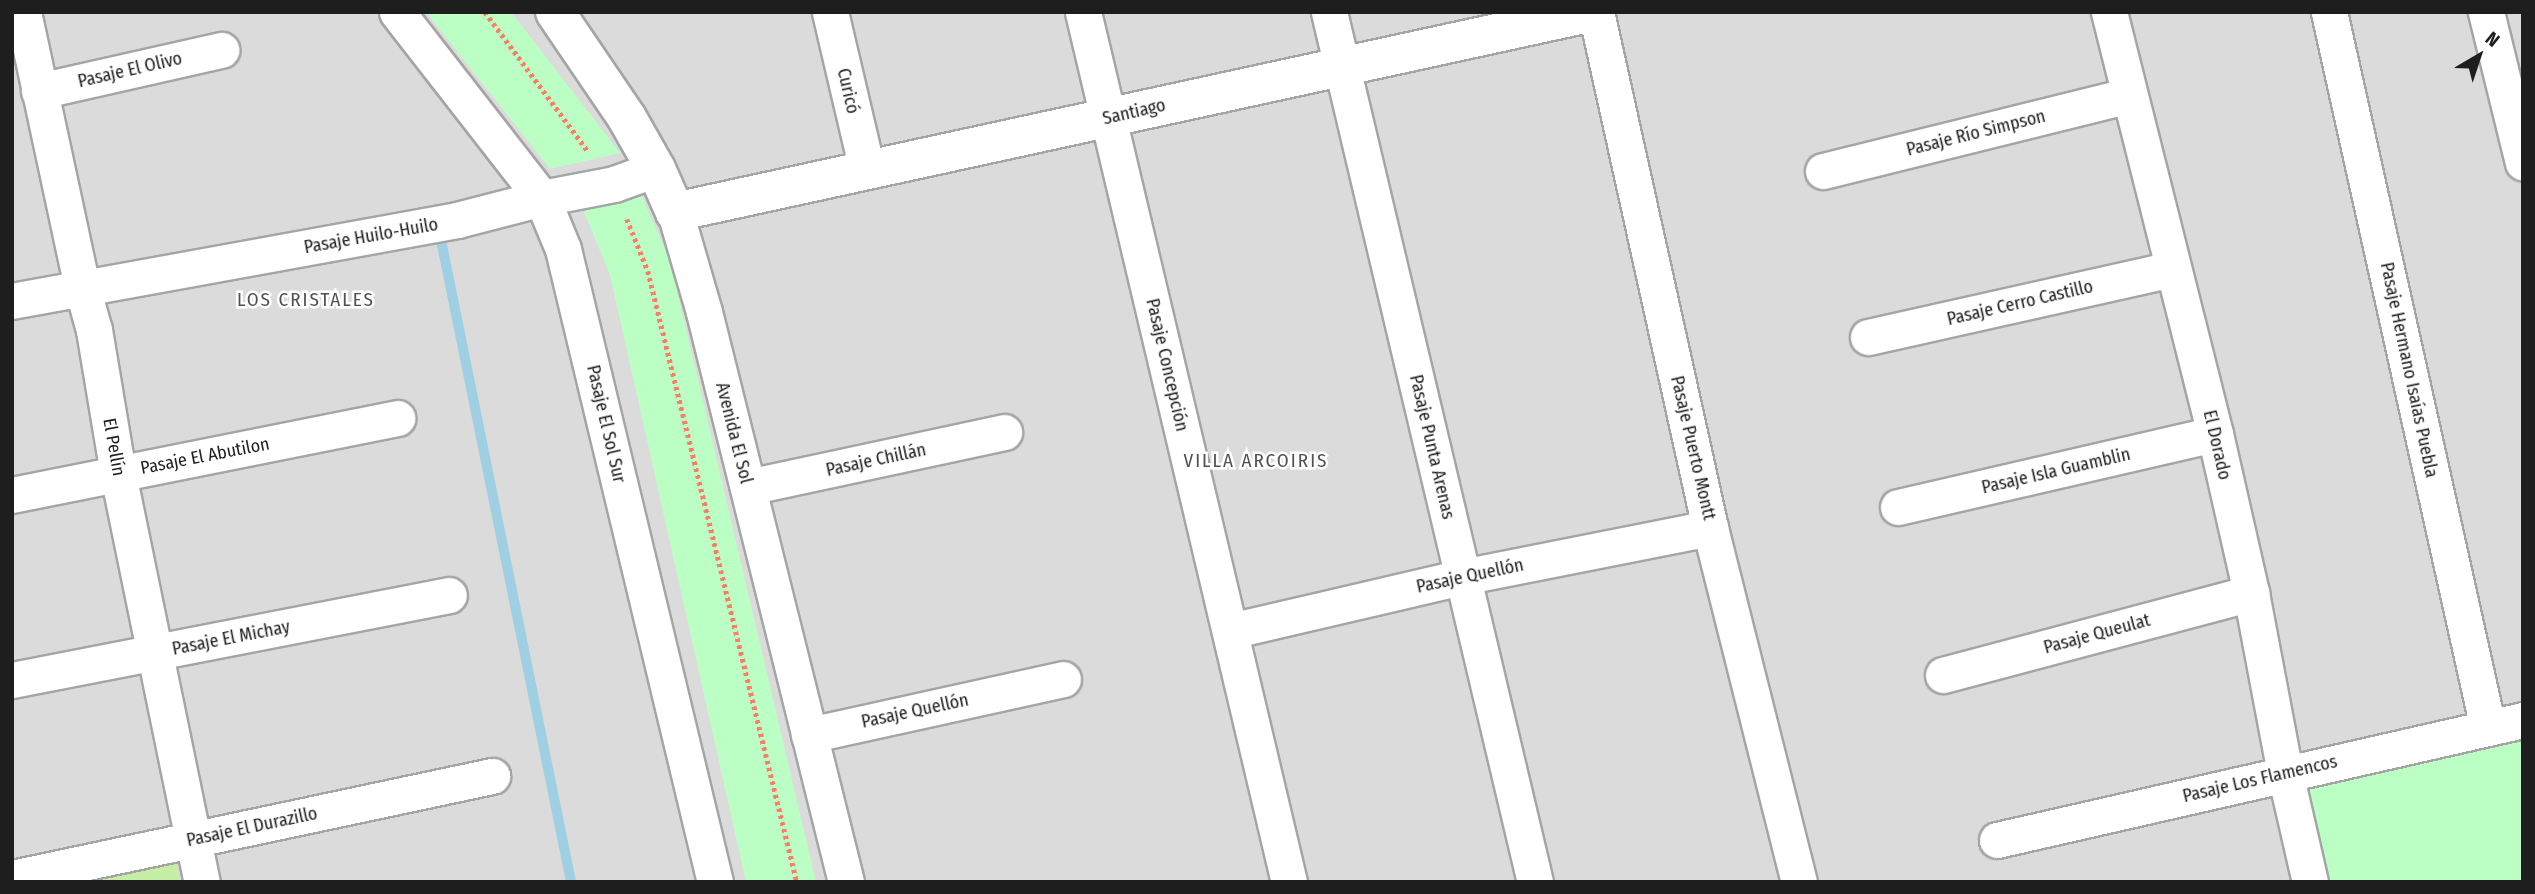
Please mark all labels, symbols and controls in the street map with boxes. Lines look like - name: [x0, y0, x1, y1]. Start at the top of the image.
- north arrow: [2444, 21, 2514, 91]
- text: N: [2481, 27, 2504, 52]
- street label: Pasaje El Olivo: [76, 48, 184, 92]
- street label: Curicó: [832, 66, 864, 116]
- street label: Santiago: [1100, 94, 1168, 130]
- street label: Pasaje Río Simpson: [1904, 105, 2048, 161]
- street label: Pasaje Huilo-Huilo: [302, 214, 440, 258]
- street label: Pasaje Hermano Isaías Puebla: [2376, 260, 2442, 480]
- street label: Pasaje Cerro Castillo: [1945, 276, 2095, 330]
- district label: LOS CRISTALES: [239, 289, 373, 311]
- street label: Pasaje Concepción: [1141, 296, 1193, 434]
- street label: Pasaje El Sol Sur: [582, 363, 630, 485]
- street label: Pasaje Punta Arenas: [1405, 373, 1459, 521]
- street label: Pasaje Puerto Montt: [1666, 374, 1720, 522]
- street label: Avenida El Sol: [711, 380, 757, 486]
- street label: El Dorado: [2199, 408, 2235, 482]
- street label: El Pellín: [98, 416, 130, 478]
- street label: Pasaje El Abutilon: [139, 433, 271, 479]
- street label: Pasaje Chillán: [824, 439, 928, 481]
- street label: Pasaje Isla Guamblin: [1980, 443, 2132, 499]
- district label: VILLA ARCOIRIS: [1185, 450, 1327, 472]
- street label: Pasaje Quellón: [1414, 554, 1526, 598]
- street label: Pasaje Queulat: [2041, 609, 2153, 659]
- street label: Pasaje El Michay: [170, 616, 292, 660]
- street label: Pasaje Quellón: [859, 689, 971, 733]
- street label: Pasaje Los Flamencos: [2181, 751, 2339, 807]
- street label: Pasaje El Durazillo: [185, 803, 319, 851]

